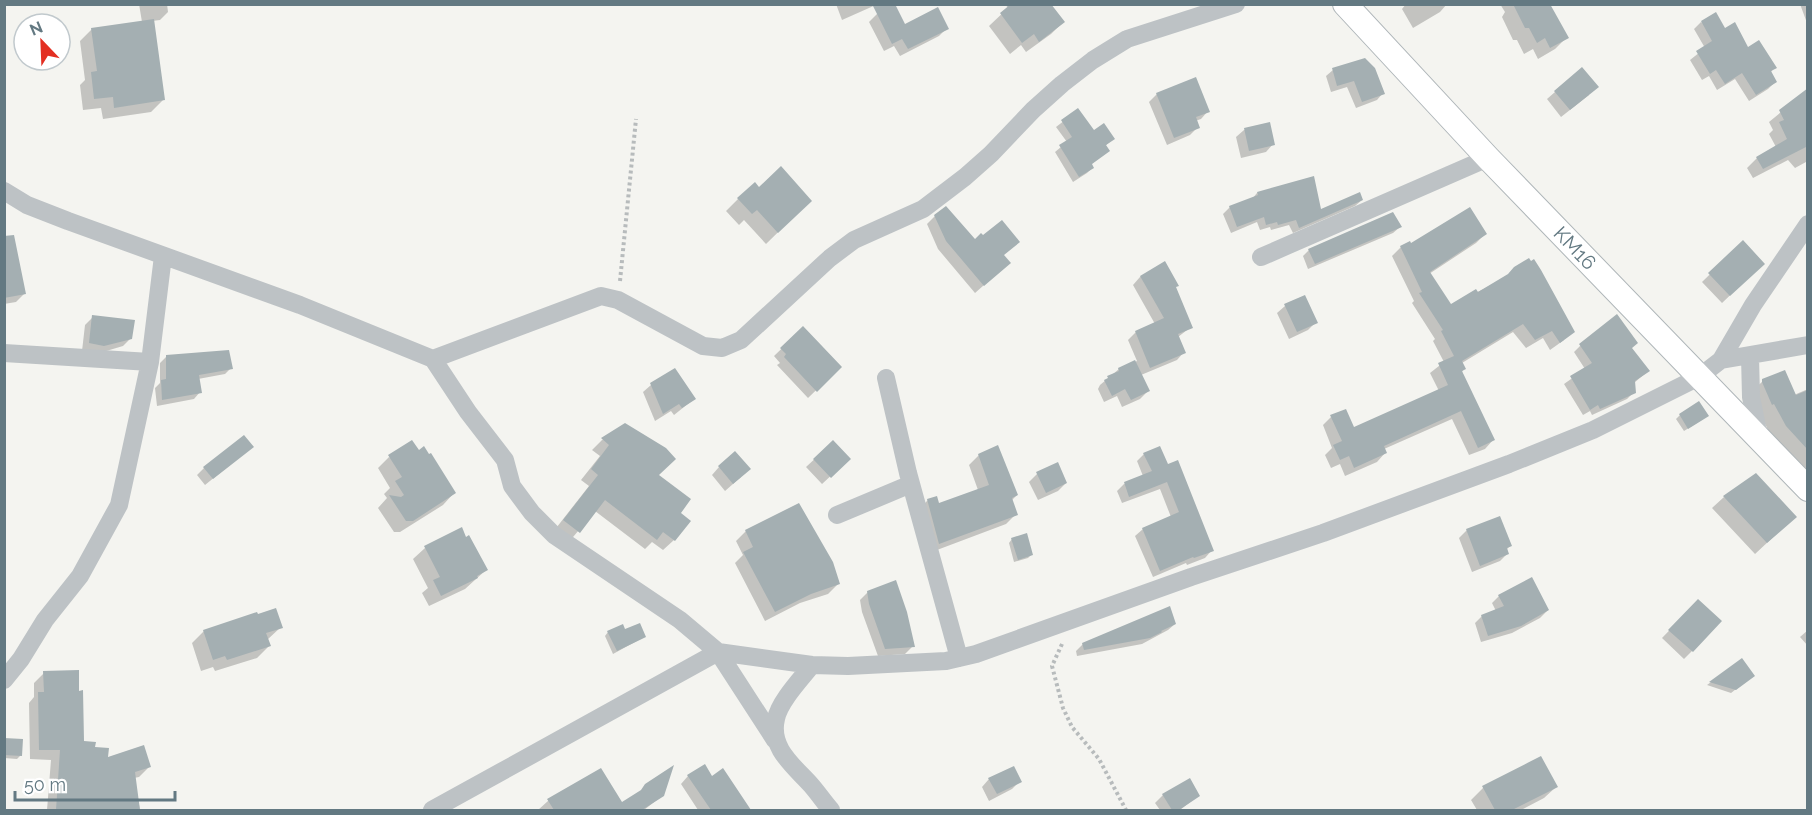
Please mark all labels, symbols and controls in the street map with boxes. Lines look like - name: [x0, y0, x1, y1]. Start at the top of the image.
- north arrow: [12, 12, 72, 72]
- text: N: [27, 18, 46, 40]
- street label: KM16: [1549, 221, 1601, 275]
- scale bar: [15, 764, 176, 802]
- text: 50 m: [24, 774, 66, 795]

